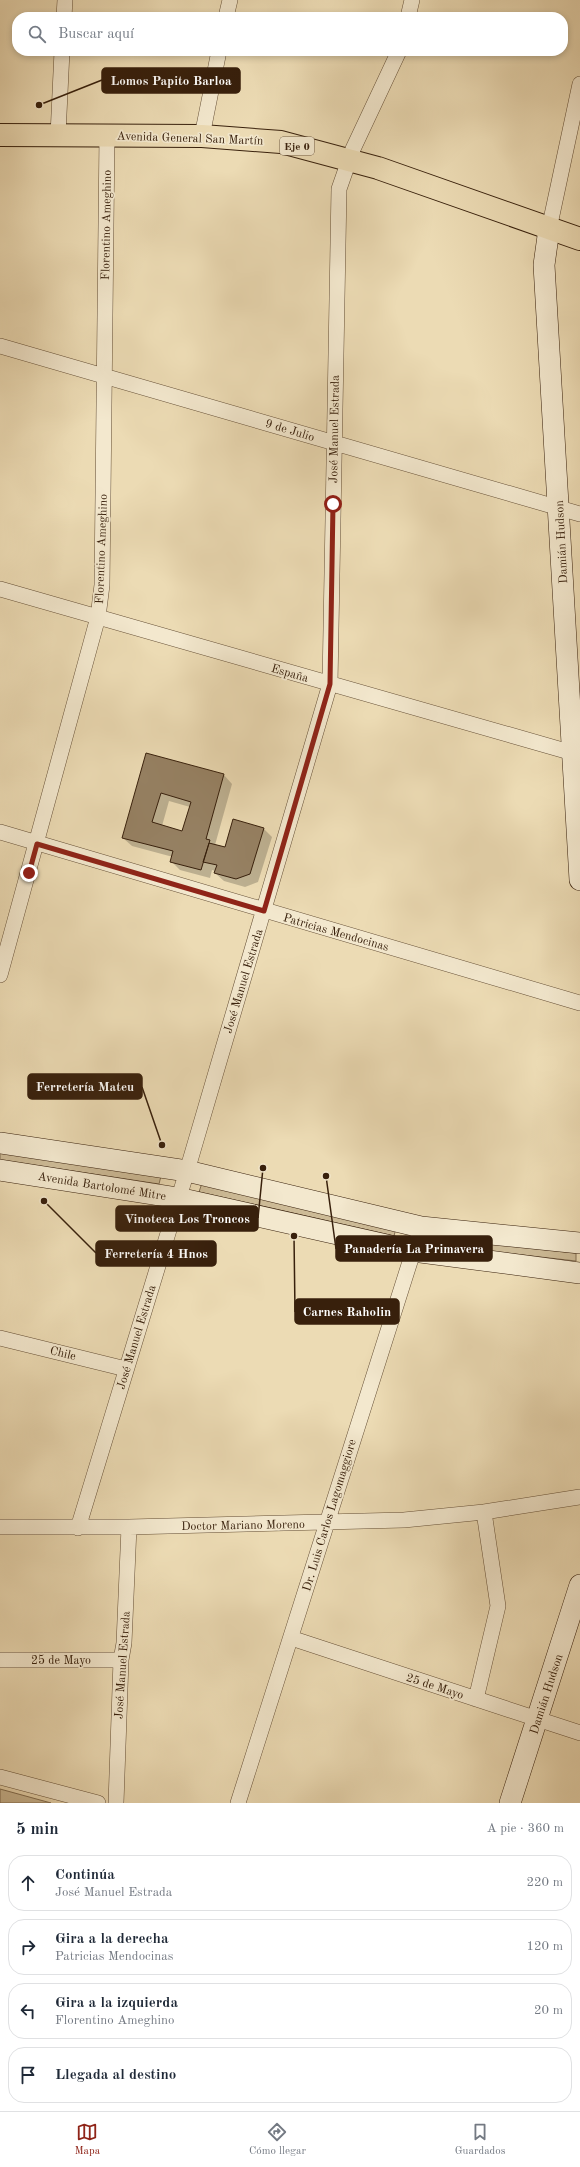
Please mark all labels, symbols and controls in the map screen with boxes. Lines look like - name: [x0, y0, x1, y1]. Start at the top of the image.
- search box: [12, 12, 568, 56]
- icon: search: [26, 23, 48, 45]
- text: Buscar aquí: [58, 27, 134, 42]
- callout: Lomos Papito Barloa: [102, 68, 240, 93]
- text: Lomos Papito Barloa: [110, 75, 232, 88]
- street label: Avenida General San Martín: [116, 130, 264, 148]
- road number: Eje 0: [280, 137, 314, 155]
- street label: Florentino Ameghino: [100, 170, 114, 280]
- street label: José Manuel Estrada: [328, 375, 342, 483]
- street label: 9 de Julio: [264, 418, 316, 444]
- street label: Florentino Ameghino: [94, 494, 110, 604]
- route start: [324, 495, 342, 513]
- street label: Damián Hudson: [554, 499, 570, 584]
- street label: España: [270, 663, 310, 685]
- route end: [20, 864, 38, 882]
- street label: Patricias Mendocinas: [282, 912, 390, 954]
- street label: José Manuel Estrada: [222, 928, 266, 1035]
- callout: Ferretería Mateu: [28, 1074, 142, 1099]
- text: Ferretería Mateu: [36, 1081, 134, 1094]
- street label: Avenida Bartolomé Mitre: [37, 1171, 167, 1203]
- callout: Vinoteca Los Troncos: [116, 1206, 258, 1231]
- text: Vinoteca Los Troncos: [124, 1213, 250, 1226]
- callout: Panadería La Primavera: [336, 1236, 492, 1261]
- callout: Ferretería 4 Hnos: [96, 1241, 216, 1266]
- text: Panadería La Primavera: [344, 1243, 485, 1256]
- text: Ferretería 4 Hnos: [104, 1248, 208, 1261]
- street label: José Manuel Estrada: [115, 1284, 159, 1391]
- callout: Carnes Raholin: [295, 1299, 399, 1324]
- text: Carnes Raholin: [303, 1306, 391, 1319]
- street label: Chile: [48, 1345, 78, 1363]
- street label: Dr. Luis Carlos Lagomaggiore: [301, 1437, 359, 1593]
- street label: Doctor Mariano Moreno: [181, 1519, 305, 1533]
- street label: José Manuel Estrada: [113, 1611, 133, 1719]
- street label: Damián Hudson: [528, 1652, 566, 1736]
- street label: 25 de Mayo: [31, 1654, 91, 1667]
- street label: 25 de Mayo: [404, 1671, 465, 1702]
- text: 5 min: [16, 1821, 59, 1838]
- text: A pie · 360 m: [487, 1822, 564, 1835]
- text: Continúa: [55, 1868, 115, 1883]
- icon: ahead: [17, 1872, 39, 1894]
- text: 220 m: [526, 1876, 563, 1889]
- text: José Manuel Estrada: [55, 1886, 172, 1899]
- text: Gira a la derecha: [55, 1932, 169, 1947]
- icon: right: [17, 1936, 39, 1958]
- text: 120 m: [526, 1940, 563, 1953]
- text: Patricias Mendocinas: [55, 1950, 173, 1963]
- text: Gira a la izquierda: [55, 1996, 178, 2011]
- icon: left: [17, 2000, 39, 2022]
- text: 20 m: [534, 2004, 563, 2017]
- text: Florentino Ameghino: [55, 2014, 175, 2027]
- icon: arrive: [17, 2064, 39, 2086]
- text: Llegada al destino: [55, 2068, 176, 2083]
- tab: Mapa: [74, 2121, 100, 2159]
- tab: Cómo llegar: [249, 2121, 306, 2159]
- tab: Guardados: [455, 2121, 506, 2159]

